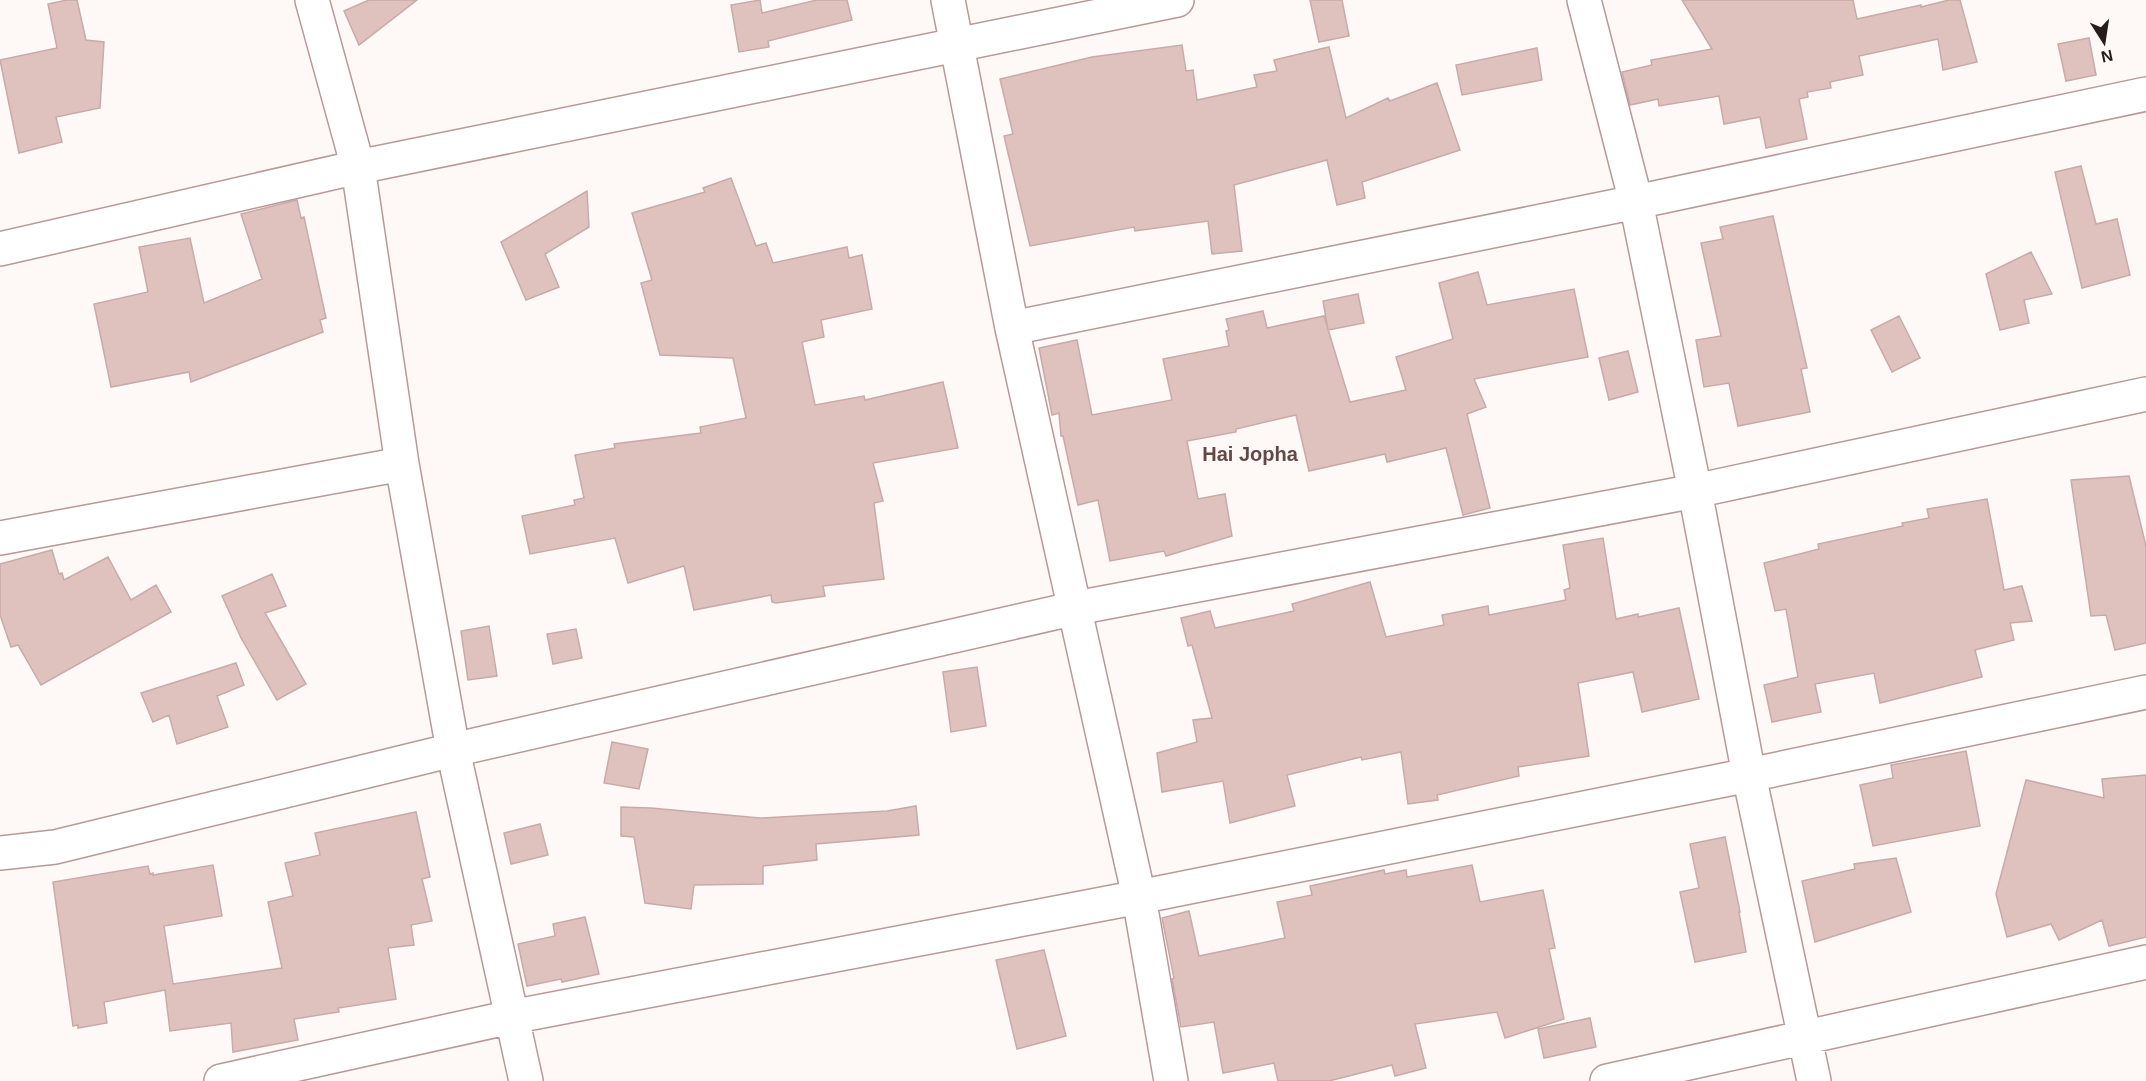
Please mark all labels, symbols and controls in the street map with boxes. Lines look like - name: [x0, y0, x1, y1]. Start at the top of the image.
- north arrow: [2074, 12, 2134, 72]
- text: N: [2100, 47, 2114, 66]
- district label: Hai Jopha: [1202, 443, 1299, 465]

